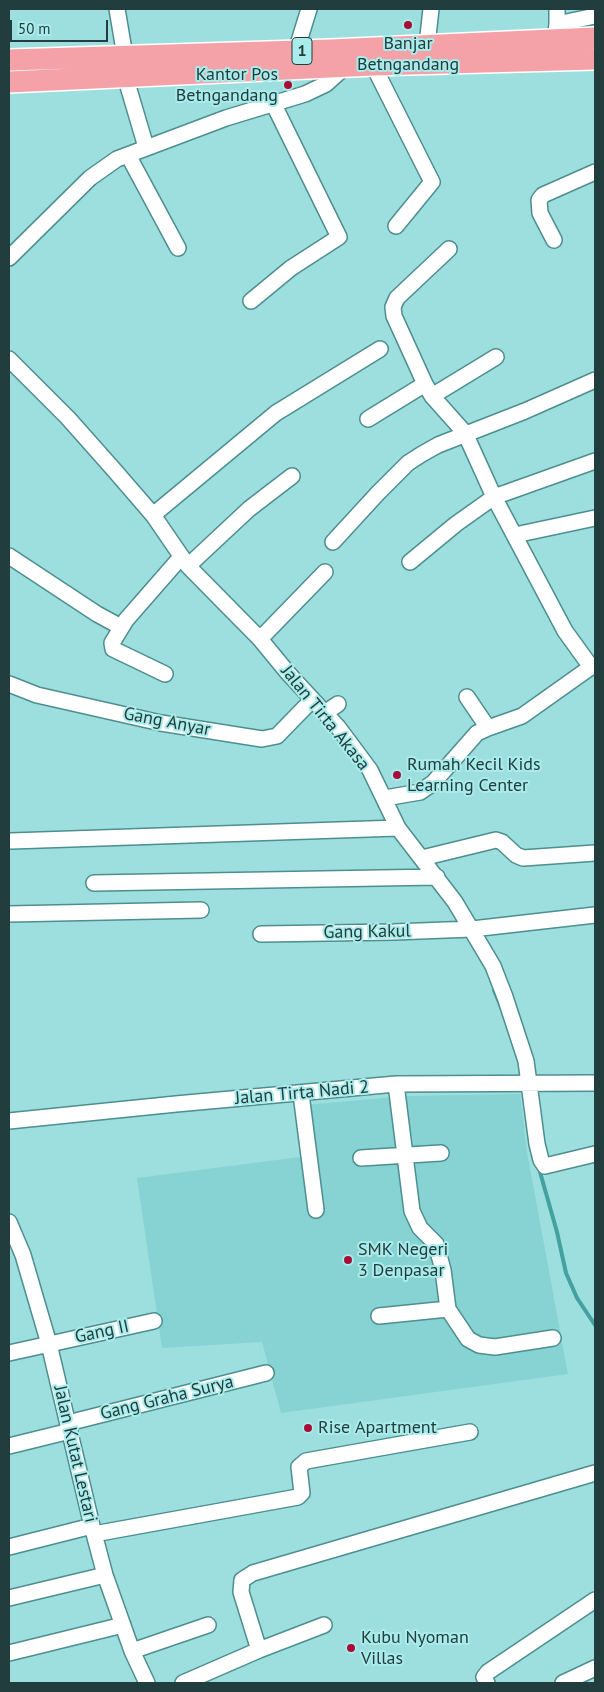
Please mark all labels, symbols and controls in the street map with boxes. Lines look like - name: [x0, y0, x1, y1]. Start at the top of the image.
- scale bar: [12, 10, 110, 42]
- text: 50 m: [18, 19, 51, 38]
- marker: Banjar Betngandang: [402, 19, 414, 31]
- place label: Banjar Betngandang: [357, 33, 459, 76]
- road number: 1: [292, 37, 312, 64]
- place label: Kantor Pos Betngandang: [176, 64, 278, 106]
- marker: Kantor Pos Betngandang: [282, 79, 294, 91]
- street label: Jalan Tirta Akasa: [276, 661, 374, 775]
- street label: Gang Anyar: [122, 703, 212, 741]
- place label: Rumah Kecil Kids Learning Center: [407, 754, 541, 796]
- marker: Rumah Kecil Kids Learning Center: [391, 769, 403, 781]
- street label: Gang Kakul: [323, 920, 411, 944]
- street label: Jalan Tirta Nadi 2: [234, 1076, 370, 1110]
- place label: SMK Negeri 3 Denpasar: [358, 1239, 448, 1282]
- marker: SMK Negeri 3 Denpasar: [342, 1254, 354, 1266]
- street label: Gang II: [73, 1316, 131, 1348]
- street label: Gang Graha Surya: [98, 1371, 236, 1425]
- street label: Jalan Kutat Lestari: [49, 1383, 101, 1525]
- place label: Rise Apartment: [318, 1417, 437, 1439]
- marker: Rise Apartment: [302, 1422, 314, 1434]
- place label: Kubu Nyoman Villas: [361, 1627, 469, 1670]
- marker: Kubu Nyoman Villas: [345, 1642, 357, 1654]

